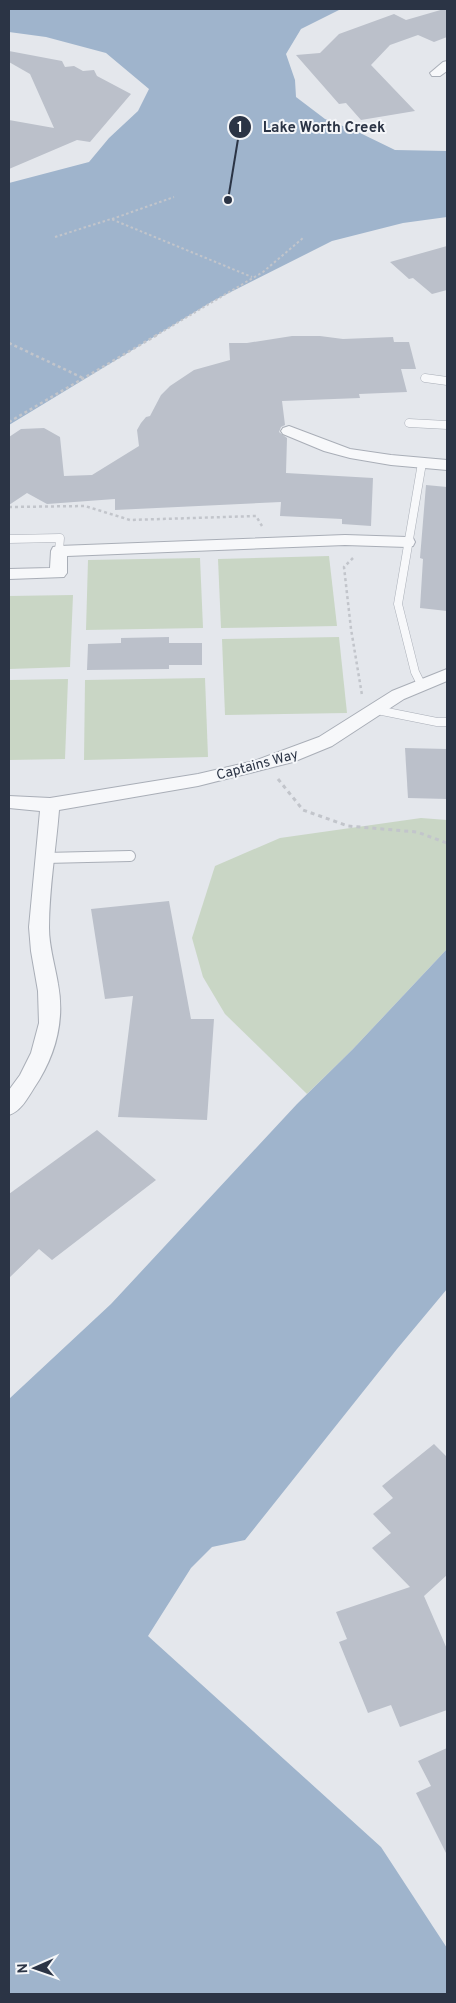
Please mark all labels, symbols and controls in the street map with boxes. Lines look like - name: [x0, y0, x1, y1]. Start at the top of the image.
- callout: Lake Worth Creek: [228, 112, 396, 142]
- text: 1: [237, 119, 243, 138]
- text: Lake Worth Creek: [263, 119, 385, 138]
- street label: Captains Way: [215, 746, 300, 785]
- north arrow: [10, 1943, 60, 1993]
- text: N: [15, 1963, 32, 1974]

